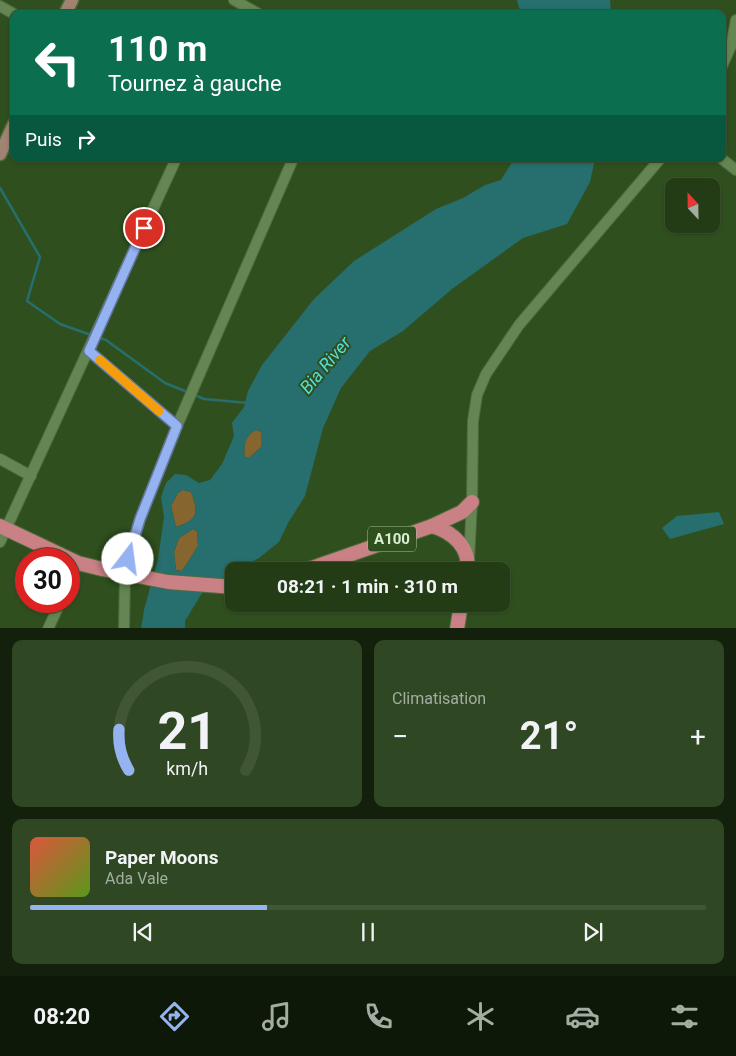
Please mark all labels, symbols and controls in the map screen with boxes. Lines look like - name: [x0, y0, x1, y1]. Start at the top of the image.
- text: 110 m: [108, 29, 207, 70]
- icon: left: [25, 30, 90, 95]
- text: Tournez à gauche: [108, 71, 282, 96]
- icon: right: [72, 125, 100, 153]
- text: Puis: [25, 128, 62, 151]
- north arrow: [665, 178, 720, 232]
- map controls: [665, 178, 720, 233]
- pin: [123, 207, 165, 249]
- icon: arrive: [130, 214, 158, 242]
- water label: Bia River: [295, 332, 355, 398]
- road number: A100: [368, 526, 416, 552]
- position arrow: [101, 532, 153, 584]
- speed limit sign: 30: [15, 548, 80, 613]
- text: 08:21 · 1 min · 310 m: [277, 575, 458, 598]
- text: Climatisation: [392, 689, 486, 708]
- text: 21: [157, 701, 217, 762]
- text: 21°: [520, 714, 578, 758]
- text: −: [392, 720, 408, 753]
- text: +: [690, 720, 706, 753]
- text: km/h: [166, 758, 208, 779]
- text: Paper Moons: [105, 846, 218, 869]
- text: Ada Vale: [105, 869, 168, 888]
- icon: previous: [129, 918, 157, 946]
- icon: pause: [354, 918, 382, 946]
- icon: next: [579, 918, 607, 946]
- icon: directions: [157, 999, 192, 1034]
- icon: music: [259, 999, 294, 1034]
- icon: phone: [361, 999, 396, 1034]
- icon: climate: [463, 999, 498, 1034]
- icon: car: [565, 999, 600, 1034]
- icon: filters: [667, 999, 702, 1034]
- text: 08:20: [34, 1004, 90, 1029]

